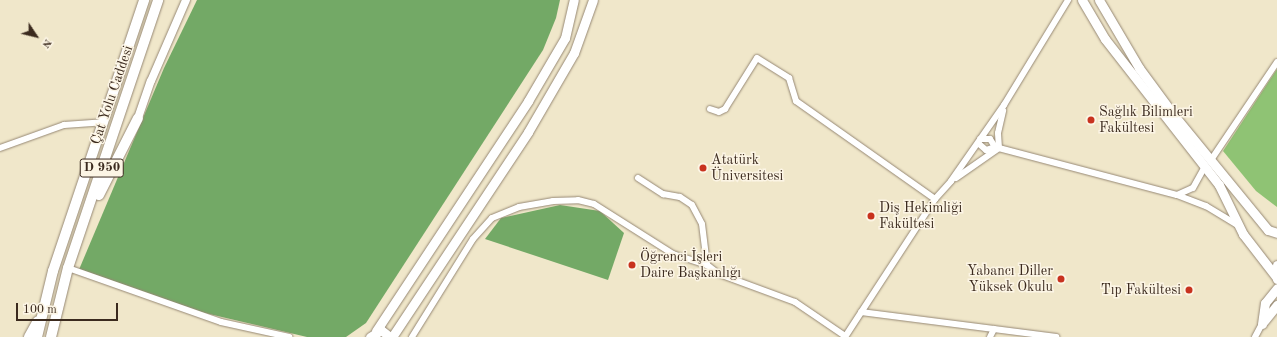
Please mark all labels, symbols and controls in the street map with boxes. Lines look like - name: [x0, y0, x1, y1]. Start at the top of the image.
- north arrow: [16, 16, 56, 56]
- text: N: [39, 37, 53, 50]
- street label: Çat Yolu Caddesi: [87, 43, 137, 147]
- place label: Sağlık Bilimleri Fakültesi: [1099, 104, 1193, 136]
- marker: Sağlık Bilimleri Fakültesi: [1086, 115, 1096, 125]
- place label: Atatürk Üniversitesi: [711, 152, 783, 184]
- road number: D 950: [79, 157, 125, 179]
- marker: Atatürk Üniversitesi: [698, 163, 708, 173]
- place label: Diş Hekimliği Fakültesi: [879, 200, 962, 232]
- marker: Diş Hekimliği Fakültesi: [866, 211, 876, 221]
- place label: Öğrenci İşleri Daire Başkanlığı: [640, 249, 741, 282]
- marker: Öğrenci İşleri Daire Başkanlığı: [627, 260, 637, 270]
- place label: Yabancı Diller Yüksek Okulu: [967, 263, 1053, 296]
- marker: Yabancı Diller Yüksek Okulu: [1056, 274, 1066, 284]
- place label: Tıp Fakültesi: [1101, 282, 1181, 298]
- marker: Tıp Fakültesi: [1184, 285, 1194, 295]
- scale bar: [18, 295, 120, 321]
- text: 100 m: [23, 304, 57, 316]

